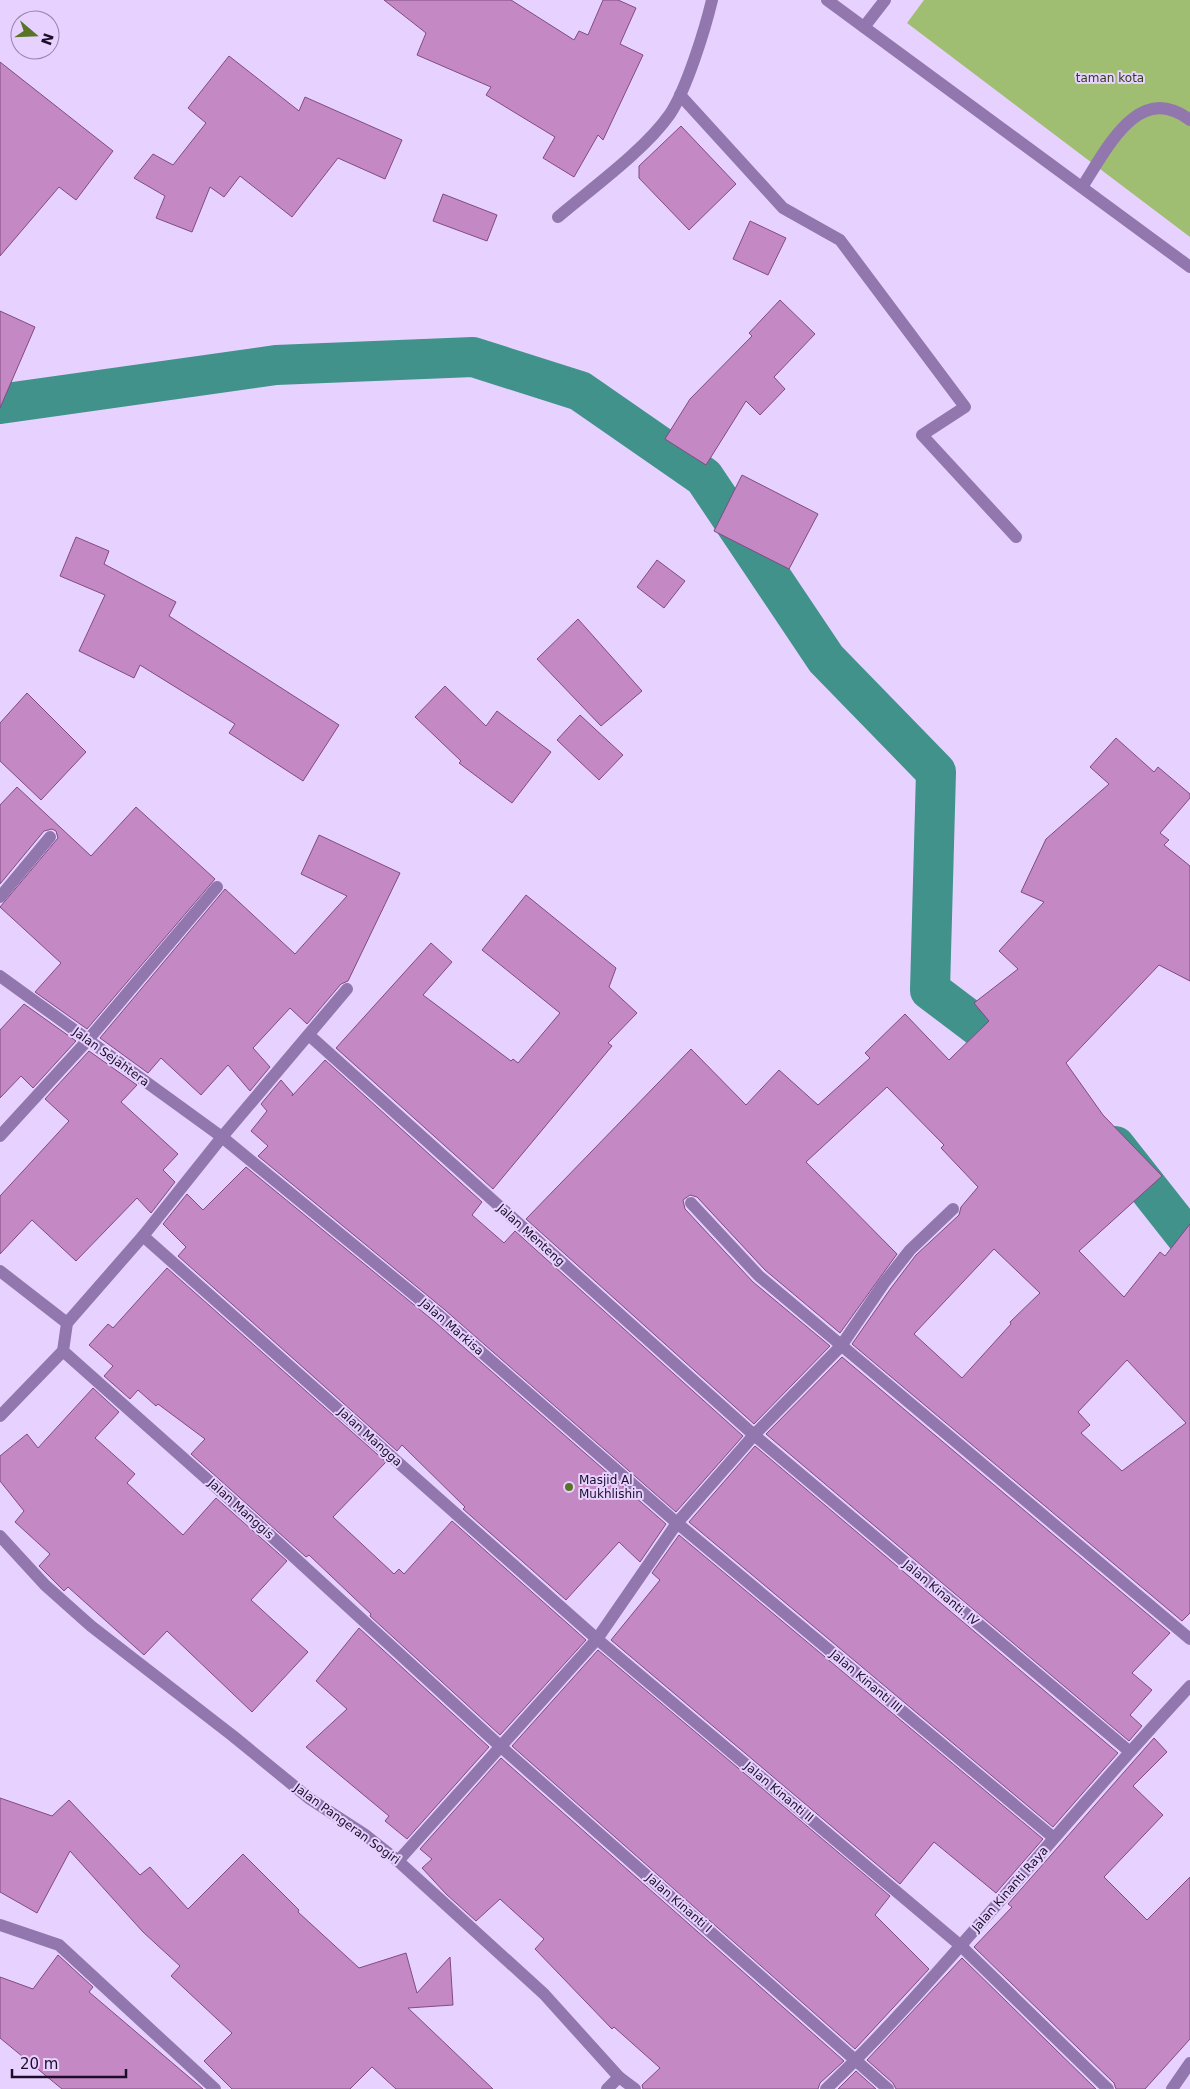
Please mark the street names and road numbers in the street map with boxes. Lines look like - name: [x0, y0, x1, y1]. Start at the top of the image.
- street label: Jalan Sejahtera: [69, 1024, 152, 1089]
- street label: Jalan Menteng: [494, 1200, 568, 1269]
- street label: Jalan Markisa: [417, 1295, 487, 1358]
- street label: Jalan Mangga: [335, 1404, 405, 1469]
- street label: Jalan Manggis: [205, 1475, 277, 1542]
- street label: Jalan Kinanti. IV: [900, 1557, 982, 1629]
- street label: Jalan Kinanti III: [827, 1646, 905, 1715]
- street label: Jalan Kinanti II: [741, 1758, 816, 1825]
- street label: Jalan Pangeran Sogiri: [290, 1780, 403, 1867]
- street label: Jalan Kinanti Raya: [968, 1843, 1051, 1935]
- street label: Jalan Kinanti I: [643, 1870, 715, 1935]

